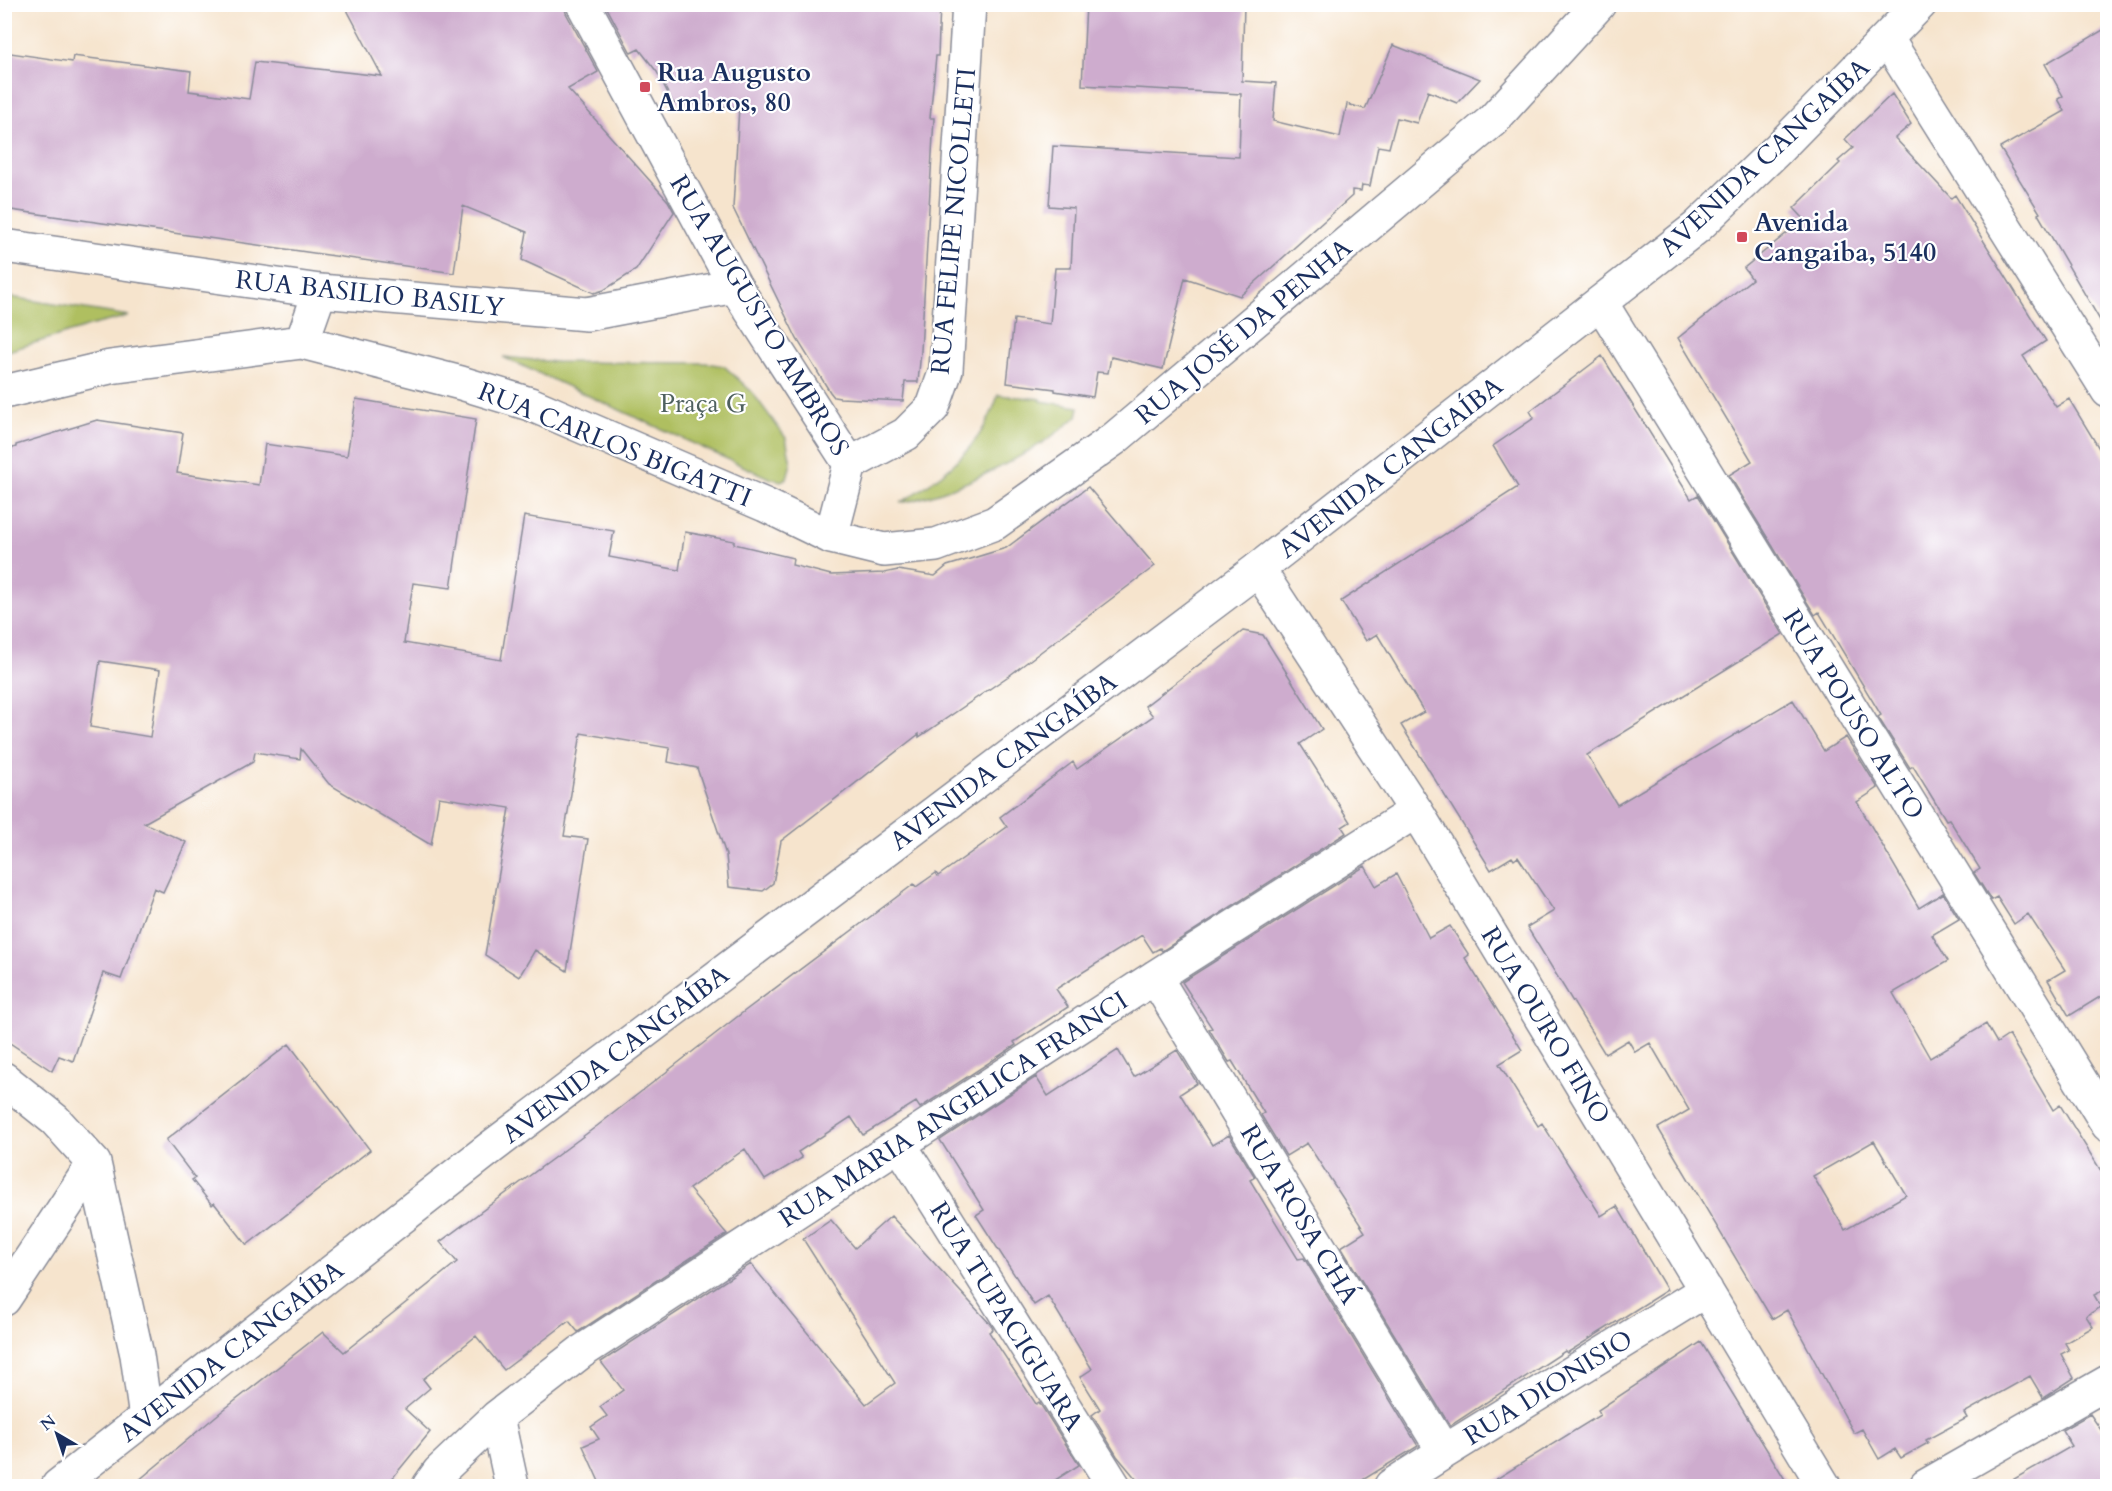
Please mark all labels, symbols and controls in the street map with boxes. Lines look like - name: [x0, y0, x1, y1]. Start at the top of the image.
- street label: AVENIDA CANGAÍBA: [1651, 50, 1878, 264]
- place label: Rua Augusto Ambros, 80: [657, 55, 811, 120]
- street label: RUA FELIPE NICOLLETI: [923, 66, 984, 376]
- marker: Rua Augusto Ambros, 80: [638, 80, 652, 94]
- street label: RUA AUGUSTO AMBROS: [662, 168, 857, 462]
- place label: Avenida Cangaiba, 5140: [1754, 205, 1936, 270]
- street label: RUA JOSÉ DA PENHA: [1128, 230, 1359, 432]
- marker: Avenida Cangaiba, 5140: [1735, 230, 1749, 244]
- street label: RUA BASILIO BASILY: [234, 262, 507, 325]
- street label: AVENIDA CANGAÍBA: [1271, 368, 1510, 566]
- street label: RUA CARLOS BIGATTI: [473, 374, 757, 515]
- park label: Praça G: [660, 386, 746, 421]
- street label: RUA POUSO ALTO: [1775, 602, 1933, 826]
- street label: AVENIDA CANGAÍBA: [883, 664, 1124, 858]
- street label: RUA OURO FINO: [1473, 920, 1618, 1130]
- street label: AVENIDA CANGAÍBA: [495, 957, 736, 1151]
- street label: RUA MARIA ANGELICA FRANCI: [772, 983, 1135, 1236]
- street label: RUA ROSA CHÁ: [1232, 1118, 1367, 1311]
- street label: RUA TUPACIGUARA: [922, 1195, 1092, 1438]
- street label: AVENIDA CANGAÍBA: [112, 1252, 351, 1450]
- street label: RUA DIONISIO: [1457, 1322, 1639, 1453]
- north arrow: [27, 1404, 87, 1464]
- text: N: [36, 1410, 61, 1436]

